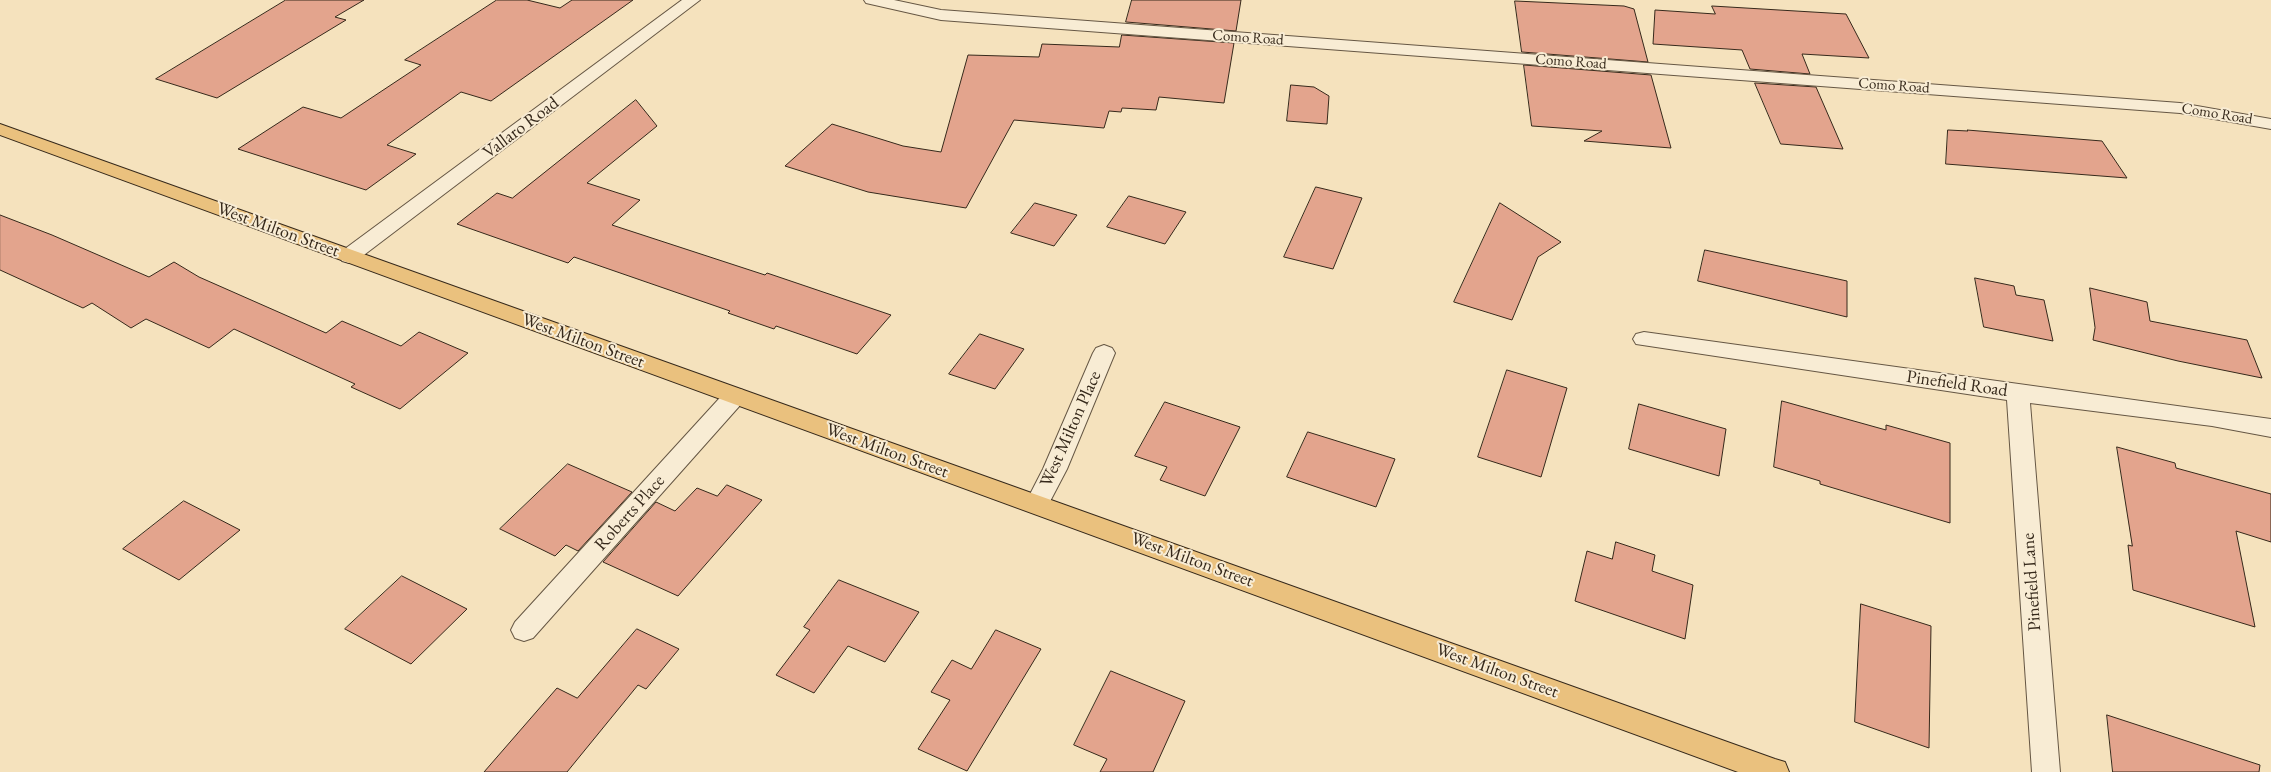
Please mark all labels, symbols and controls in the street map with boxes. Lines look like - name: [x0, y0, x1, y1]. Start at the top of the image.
- street label: Como Road: [1212, 27, 1284, 49]
- street label: Como Road: [1535, 51, 1607, 73]
- street label: Como Road: [1858, 75, 1930, 97]
- street label: Vallaro Road: [479, 92, 563, 164]
- street label: Como Road: [2180, 100, 2254, 128]
- street label: West Milton Street: [214, 198, 342, 262]
- street label: West Milton Street: [519, 309, 647, 373]
- street label: Pinefield Road: [1905, 366, 2009, 402]
- street label: West Milton Place: [1036, 368, 1106, 490]
- street label: West Milton Street: [823, 419, 951, 483]
- street label: Roberts Place: [590, 471, 670, 555]
- street label: West Milton Street: [1128, 528, 1256, 592]
- street label: Pinefield Lane: [2018, 532, 2046, 632]
- street label: West Milton Street: [1433, 639, 1561, 703]

